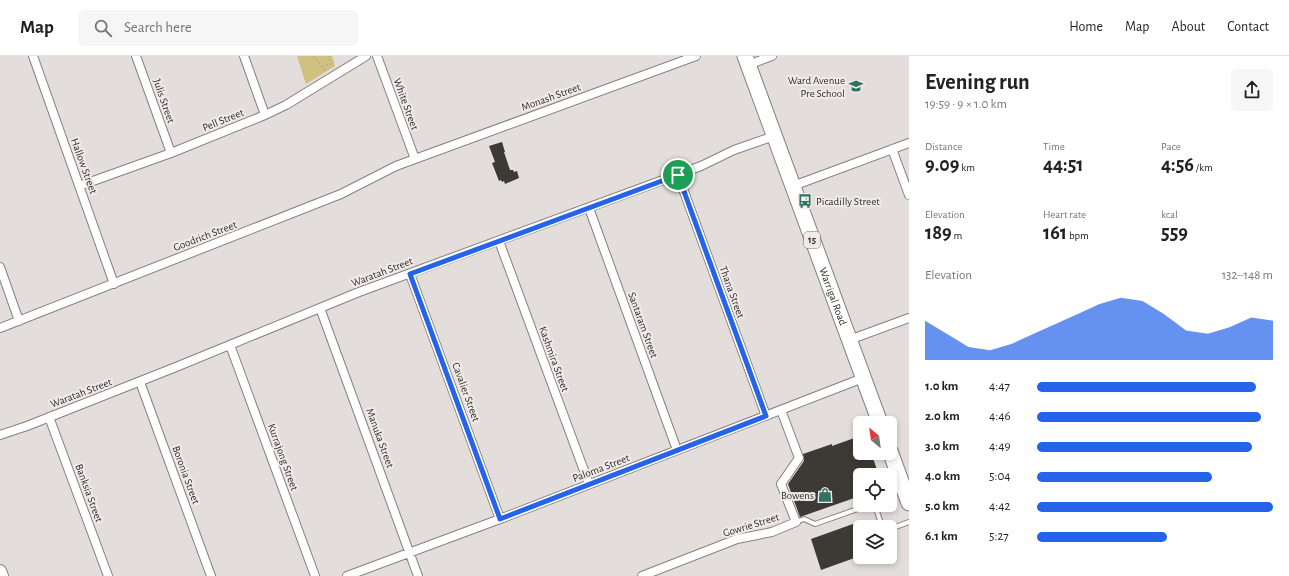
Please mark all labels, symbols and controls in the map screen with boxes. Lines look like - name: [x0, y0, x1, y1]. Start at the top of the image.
- search box: [78, 10, 358, 46]
- icon: search: [92, 17, 114, 39]
- text: Map: [20, 18, 54, 37]
- text: Search here: [124, 20, 192, 35]
- text: Home: [1069, 20, 1103, 34]
- text: Map: [1125, 20, 1149, 34]
- text: About: [1171, 20, 1205, 34]
- text: Contact: [1227, 20, 1269, 34]
- button: share: [1231, 69, 1273, 111]
- text: Evening run: [925, 71, 1030, 93]
- place label: Ward Avenue Pre School: [788, 75, 845, 99]
- street label: Julis Street: [151, 77, 177, 125]
- street label: White Street: [392, 77, 421, 132]
- school or university icon: Ward Avenue Pre School: [848, 78, 864, 94]
- street label: Monash Street: [520, 81, 582, 113]
- text: 19:59 · 9 × 1.0 km: [925, 98, 1007, 111]
- street label: Pell Street: [201, 107, 246, 133]
- street label: Hallow Street: [69, 137, 99, 196]
- text: Distance: [925, 141, 962, 152]
- text: Time: [1043, 141, 1065, 152]
- text: Pace: [1161, 141, 1181, 152]
- text: 9.09: [925, 155, 959, 175]
- text: 44:51: [1043, 155, 1084, 175]
- text: 4:56: [1161, 155, 1194, 175]
- pin: [661, 158, 695, 192]
- text: km: [959, 162, 975, 173]
- text: /km: [1194, 162, 1213, 173]
- icon: arrive: [667, 164, 689, 186]
- bus stop icon: Picadilly Street: [797, 193, 813, 209]
- place label: Picadilly Street: [816, 196, 880, 207]
- text: Elevation: [925, 209, 965, 220]
- text: Heart rate: [1043, 209, 1086, 220]
- text: kcal: [1161, 209, 1178, 220]
- street label: Goodrich Street: [172, 219, 239, 253]
- text: 189: [925, 223, 952, 243]
- text: 161: [1043, 223, 1067, 243]
- text: 559: [1161, 223, 1188, 243]
- text: m: [952, 230, 962, 241]
- text: bpm: [1067, 230, 1089, 241]
- road number: 15: [804, 232, 820, 248]
- street label: Waratah Street: [350, 255, 415, 289]
- street label: Thana Street: [718, 265, 747, 320]
- street label: Warrigal Road: [818, 266, 849, 327]
- text: Elevation: [925, 269, 972, 282]
- text: 132–148 m: [1222, 269, 1273, 282]
- street label: Santaram Street: [626, 291, 660, 360]
- street label: Kashmira Street: [537, 325, 571, 393]
- street label: Cavalier Street: [450, 361, 482, 423]
- street label: Waratah Street: [49, 376, 114, 410]
- text: 1.0 km: [925, 380, 958, 393]
- text: 4:47: [989, 380, 1010, 393]
- street label: Manuka Street: [364, 407, 396, 470]
- text: 2.0 km: [925, 410, 960, 423]
- text: 4:46: [989, 410, 1011, 423]
- north arrow: [853, 416, 897, 460]
- map controls: [853, 416, 897, 564]
- street label: Kurrajong Street: [266, 422, 300, 492]
- text: 3.0 km: [925, 440, 959, 453]
- text: 4:49: [989, 440, 1011, 453]
- street label: Boronia Street: [170, 444, 202, 506]
- street label: Paloma Street: [571, 452, 631, 484]
- street label: Banksia Street: [73, 462, 105, 524]
- button: locate: [853, 468, 897, 512]
- text: 4.0 km: [925, 470, 960, 483]
- text: 5:04: [989, 470, 1011, 483]
- shop icon: Bowens: [817, 487, 833, 503]
- place label: Bowens: [781, 490, 814, 501]
- text: 5.0 km: [925, 500, 959, 513]
- text: 4:42: [989, 500, 1010, 513]
- street label: Gowrie Street: [722, 511, 781, 539]
- button: layers: [853, 520, 897, 564]
- text: 6.1 km: [925, 530, 958, 543]
- text: 5:27: [989, 530, 1009, 543]

